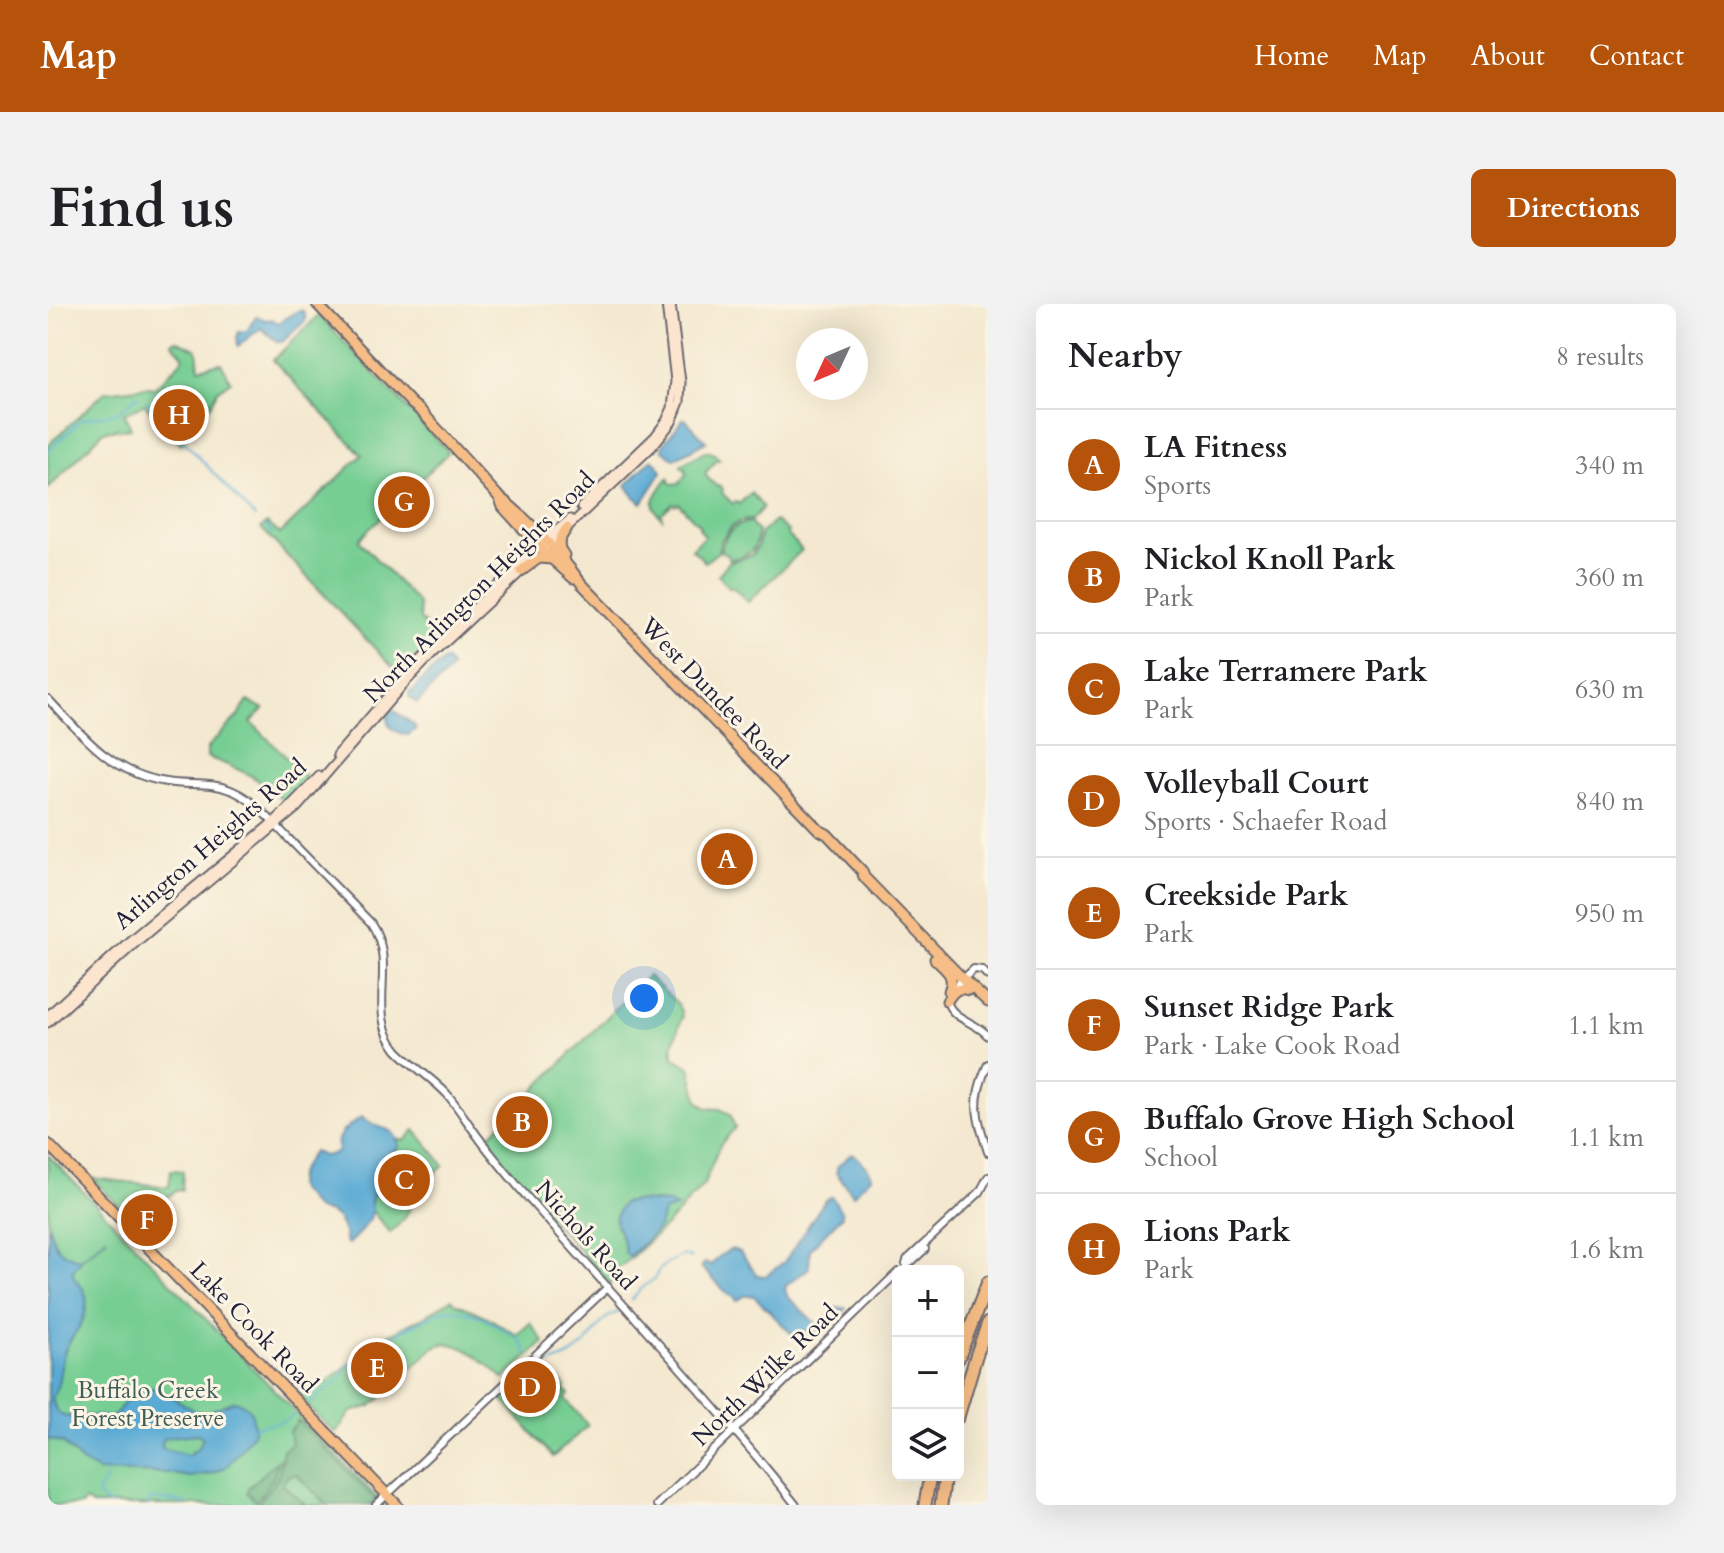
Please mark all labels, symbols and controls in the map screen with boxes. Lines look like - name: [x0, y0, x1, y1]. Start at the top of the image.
- text: Map: [40, 30, 117, 82]
- text: Home: [1254, 37, 1329, 75]
- text: Map: [1373, 37, 1427, 75]
- text: About: [1471, 37, 1545, 75]
- text: Contact: [1589, 37, 1684, 75]
- button: Directions: [1471, 169, 1676, 247]
- text: Find us: [48, 171, 234, 246]
- north arrow: [796, 328, 868, 400]
- text: Nearby: [1068, 333, 1183, 379]
- text: 8 results: [1556, 339, 1644, 374]
- pin: H: [153, 385, 205, 445]
- text: LA Fitness: [1144, 427, 1287, 468]
- text: A: [1084, 448, 1104, 483]
- text: 340 m: [1575, 448, 1644, 483]
- street label: North Arlington Heights Road: [356, 464, 603, 710]
- text: Sports: [1144, 468, 1211, 503]
- pin: G: [378, 472, 430, 532]
- text: Nickol Knoll Park: [1144, 539, 1395, 580]
- text: B: [1085, 560, 1103, 595]
- text: 360 m: [1575, 560, 1644, 595]
- text: Park: [1144, 580, 1194, 615]
- street label: West Dundee Road: [632, 609, 795, 777]
- text: Lake Terramere Park: [1144, 651, 1428, 692]
- text: C: [1084, 672, 1104, 707]
- text: 630 m: [1575, 672, 1644, 707]
- text: Park: [1144, 692, 1194, 727]
- street label: Arlington Heights Road: [107, 751, 314, 937]
- text: Volleyball Court: [1144, 763, 1369, 804]
- text: D: [1083, 784, 1105, 819]
- text: 840 m: [1575, 784, 1644, 819]
- text: Sports · Schaefer Road: [1144, 804, 1387, 839]
- pin: A: [701, 829, 753, 889]
- text: Creekside Park: [1144, 875, 1348, 916]
- text: E: [1086, 896, 1102, 931]
- text: 950 m: [1575, 896, 1644, 931]
- text: Park: [1144, 916, 1194, 951]
- your location: [624, 978, 664, 1018]
- text: Sunset Ridge Park: [1144, 987, 1394, 1028]
- text: F: [1086, 1008, 1102, 1043]
- text: 1.1 km: [1568, 1008, 1644, 1043]
- text: Park · Lake Cook Road: [1144, 1028, 1400, 1063]
- pin: B: [496, 1092, 548, 1152]
- text: Buffalo Grove High School: [1144, 1099, 1515, 1140]
- text: G: [1083, 1120, 1105, 1155]
- text: 1.1 km: [1568, 1120, 1644, 1155]
- text: School: [1144, 1140, 1218, 1175]
- pin: C: [378, 1150, 430, 1210]
- street label: Nichols Road: [527, 1173, 644, 1298]
- pin: F: [121, 1190, 173, 1250]
- text: Lions Park: [1144, 1211, 1290, 1252]
- text: H: [1083, 1232, 1105, 1267]
- text: 1.6 km: [1568, 1232, 1644, 1267]
- text: Park: [1144, 1252, 1194, 1287]
- street label: Lake Cook Road: [182, 1254, 325, 1401]
- map controls: [892, 1265, 964, 1481]
- button: +: [892, 1265, 964, 1337]
- street label: North Wilke Road: [685, 1297, 846, 1454]
- button: −: [892, 1337, 964, 1409]
- pin: E: [351, 1338, 403, 1398]
- pin: D: [504, 1357, 556, 1417]
- park label: Buffalo Creek Forest Preserve: [72, 1374, 224, 1435]
- button: layers: [892, 1409, 964, 1481]

